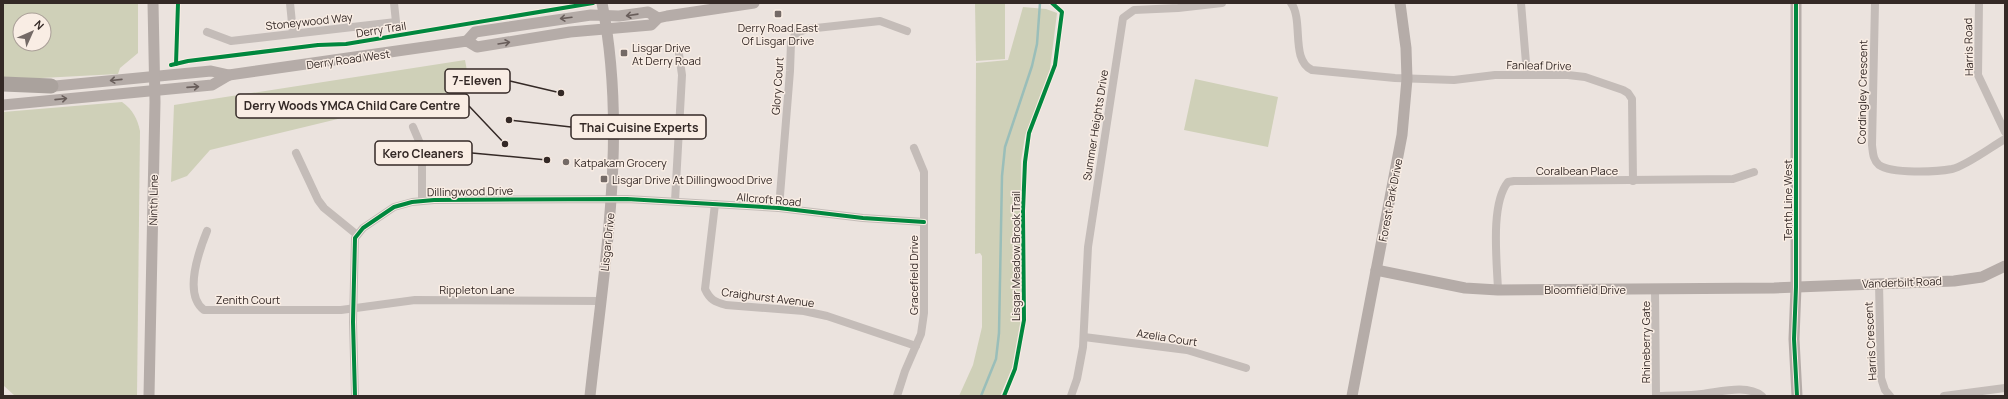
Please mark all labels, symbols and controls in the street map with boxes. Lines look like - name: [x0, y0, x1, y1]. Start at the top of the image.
- street label: Stoneywood Way: [265, 9, 353, 33]
- marker: Derry Road East Of Lisgar Drive: [773, 9, 783, 19]
- one-way arrow: [626, 11, 639, 18]
- north arrow: [12, 12, 52, 52]
- one-way arrow: [560, 14, 573, 22]
- text: N: [31, 16, 48, 33]
- street label: Derry Trail: [355, 18, 407, 40]
- street label: Harris Road: [1960, 18, 1976, 76]
- place label: Derry Road East Of Lisgar Drive: [738, 20, 818, 48]
- one-way arrow: [497, 39, 510, 47]
- place label: Lisgar Drive At Derry Road: [632, 40, 701, 68]
- street label: Cordingley Crescent: [1854, 40, 1870, 144]
- street label: Derry Road West: [305, 46, 391, 72]
- marker: Lisgar Drive At Derry Road: [619, 48, 629, 58]
- street label: Glory Court: [767, 57, 787, 115]
- street label: Fanleaf Drive: [1506, 57, 1572, 73]
- street label: Summer Heights Drive: [1079, 68, 1111, 182]
- callout: 7-Eleven: [445, 69, 510, 93]
- text: 7-Eleven: [452, 72, 502, 89]
- one-way arrow: [110, 76, 123, 84]
- one-way arrow: [186, 83, 199, 90]
- callout: Derry Woods YMCA Child Care Centre: [236, 94, 469, 118]
- one-way arrow: [54, 95, 67, 103]
- text: Derry Woods YMCA Child Care Centre: [244, 97, 460, 114]
- callout: Thai Cuisine Experts: [571, 115, 706, 139]
- text: Thai Cuisine Experts: [580, 119, 699, 136]
- callout: Kero Cleaners: [375, 141, 472, 165]
- text: Kero Cleaners: [383, 145, 464, 162]
- place label: Katpakam Grocery: [574, 155, 667, 170]
- marker: Katpakam Grocery: [561, 157, 571, 167]
- street label: Forest Park Drive: [1375, 157, 1406, 243]
- street label: Tenth Line West: [1780, 159, 1795, 241]
- street label: Coralbean Place: [1536, 163, 1619, 178]
- place label: Lisgar Drive At Dillingwood Drive: [612, 172, 773, 187]
- street label: Ninth Line: [145, 174, 161, 226]
- marker: Lisgar Drive At Dillingwood Drive: [599, 174, 609, 184]
- street label: Dillingwood Drive: [427, 183, 514, 199]
- street label: Allcroft Road: [736, 189, 802, 209]
- street label: Lisgar Meadow Brook Trail: [1008, 191, 1023, 321]
- street label: Lisgar Drive: [596, 212, 618, 272]
- street label: Gracefield Drive: [906, 234, 921, 315]
- street label: Vanderbilt Road: [1862, 273, 1942, 291]
- street label: Rippleton Lane: [439, 282, 515, 297]
- street label: Bloomfield Drive: [1544, 282, 1626, 297]
- street label: Craighurst Avenue: [721, 284, 816, 310]
- street label: Zenith Court: [216, 292, 280, 307]
- street label: Rhineberry Gate: [1638, 300, 1653, 383]
- street label: Harris Crescent: [1860, 301, 1880, 381]
- street label: Azelia Court: [1135, 325, 1199, 349]

